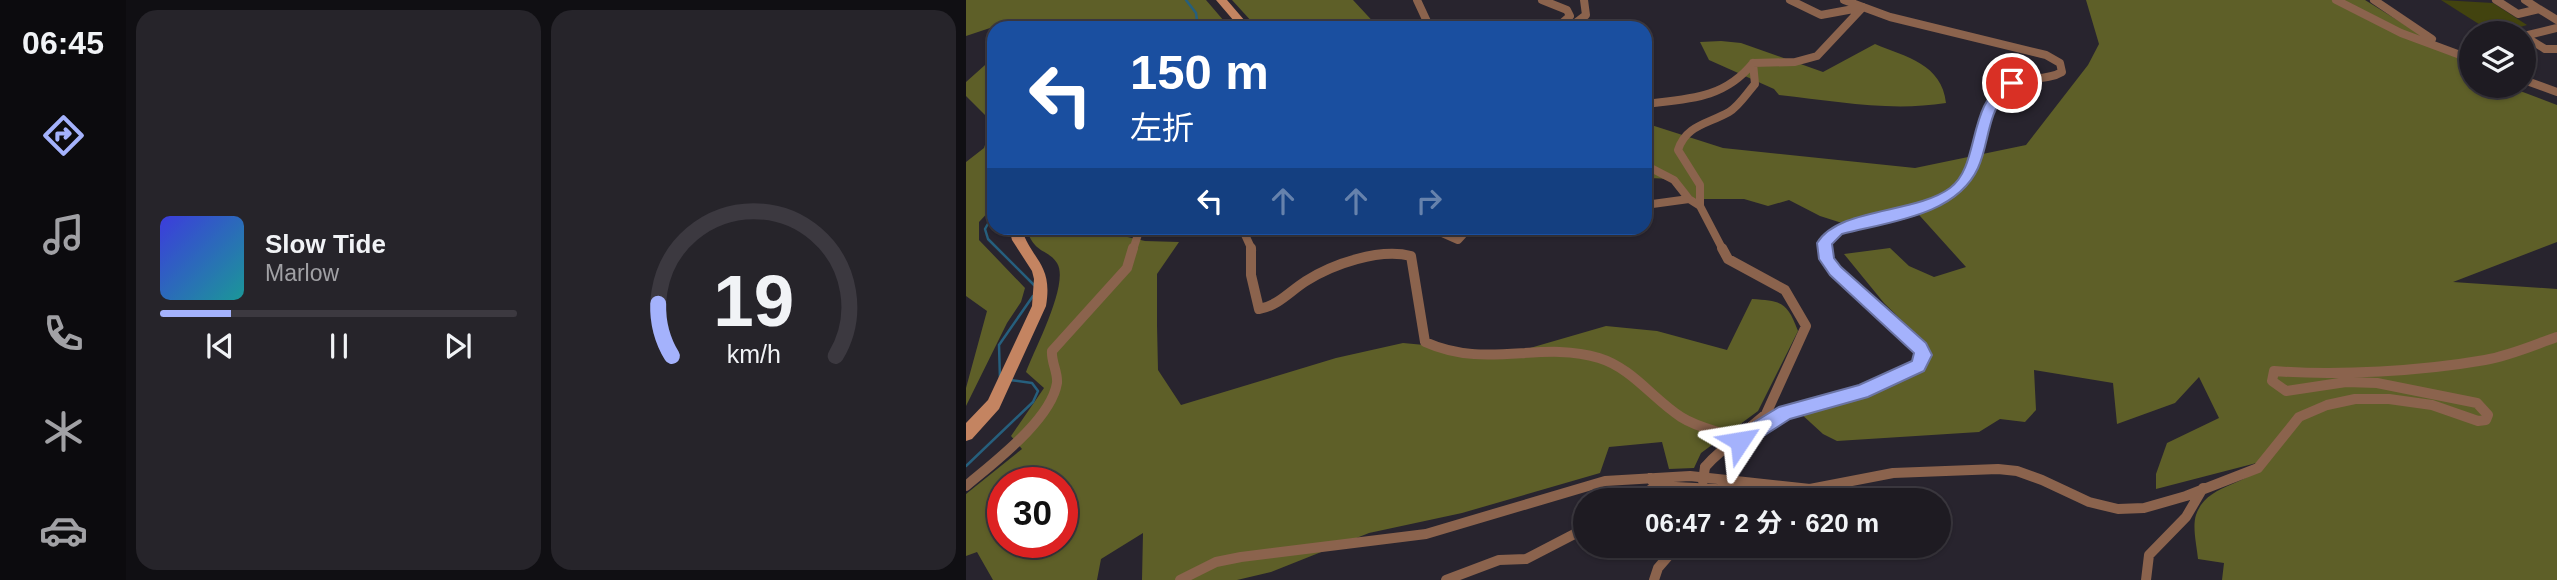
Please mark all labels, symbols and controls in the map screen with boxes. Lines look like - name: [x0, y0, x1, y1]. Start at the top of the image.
- map controls: [2459, 21, 2536, 98]
- button: layers: [2459, 21, 2536, 98]
- text: 06:45: [22, 25, 104, 61]
- text: 150 m: [1130, 45, 1269, 99]
- icon: left: [1015, 49, 1106, 140]
- pin: [1982, 53, 2042, 113]
- icon: arrive: [1993, 64, 2031, 102]
- text: 左折: [1130, 110, 1194, 146]
- icon: directions: [39, 111, 88, 160]
- icon: left: [1191, 182, 1229, 220]
- icon: ahead: [1264, 182, 1302, 220]
- icon: ahead: [1337, 182, 1375, 220]
- icon: right: [1410, 182, 1448, 220]
- icon: music: [39, 210, 88, 259]
- text: Slow Tide: [265, 229, 386, 259]
- text: Marlow: [265, 260, 339, 286]
- text: 19: [713, 260, 794, 341]
- icon: phone: [39, 309, 88, 358]
- icon: previous: [201, 327, 239, 365]
- icon: pause: [320, 327, 358, 365]
- icon: next: [439, 327, 477, 365]
- text: km/h: [726, 340, 781, 368]
- position arrow: [1703, 404, 1777, 478]
- icon: climate: [39, 407, 88, 456]
- speed limit sign: 30: [987, 467, 1078, 558]
- icon: car: [39, 506, 88, 555]
- text: 06:47 · 2 分 · 620 m: [1645, 508, 1879, 538]

